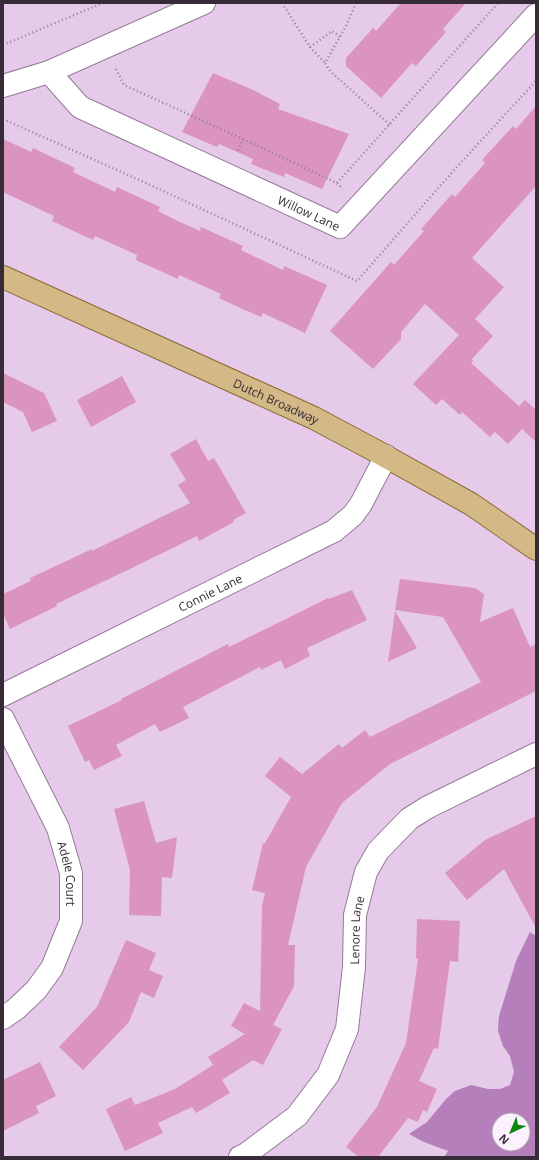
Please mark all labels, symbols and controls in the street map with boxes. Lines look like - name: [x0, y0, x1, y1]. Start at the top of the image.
- street label: Willow Lane: [275, 191, 343, 235]
- street label: Dutch Broadway: [231, 374, 323, 428]
- street label: Connie Lane: [175, 569, 245, 615]
- street label: Adele Court: [54, 839, 80, 906]
- street label: Lenore Lane: [346, 894, 368, 965]
- north arrow: [491, 1112, 531, 1152]
- text: N: [495, 1131, 512, 1148]

